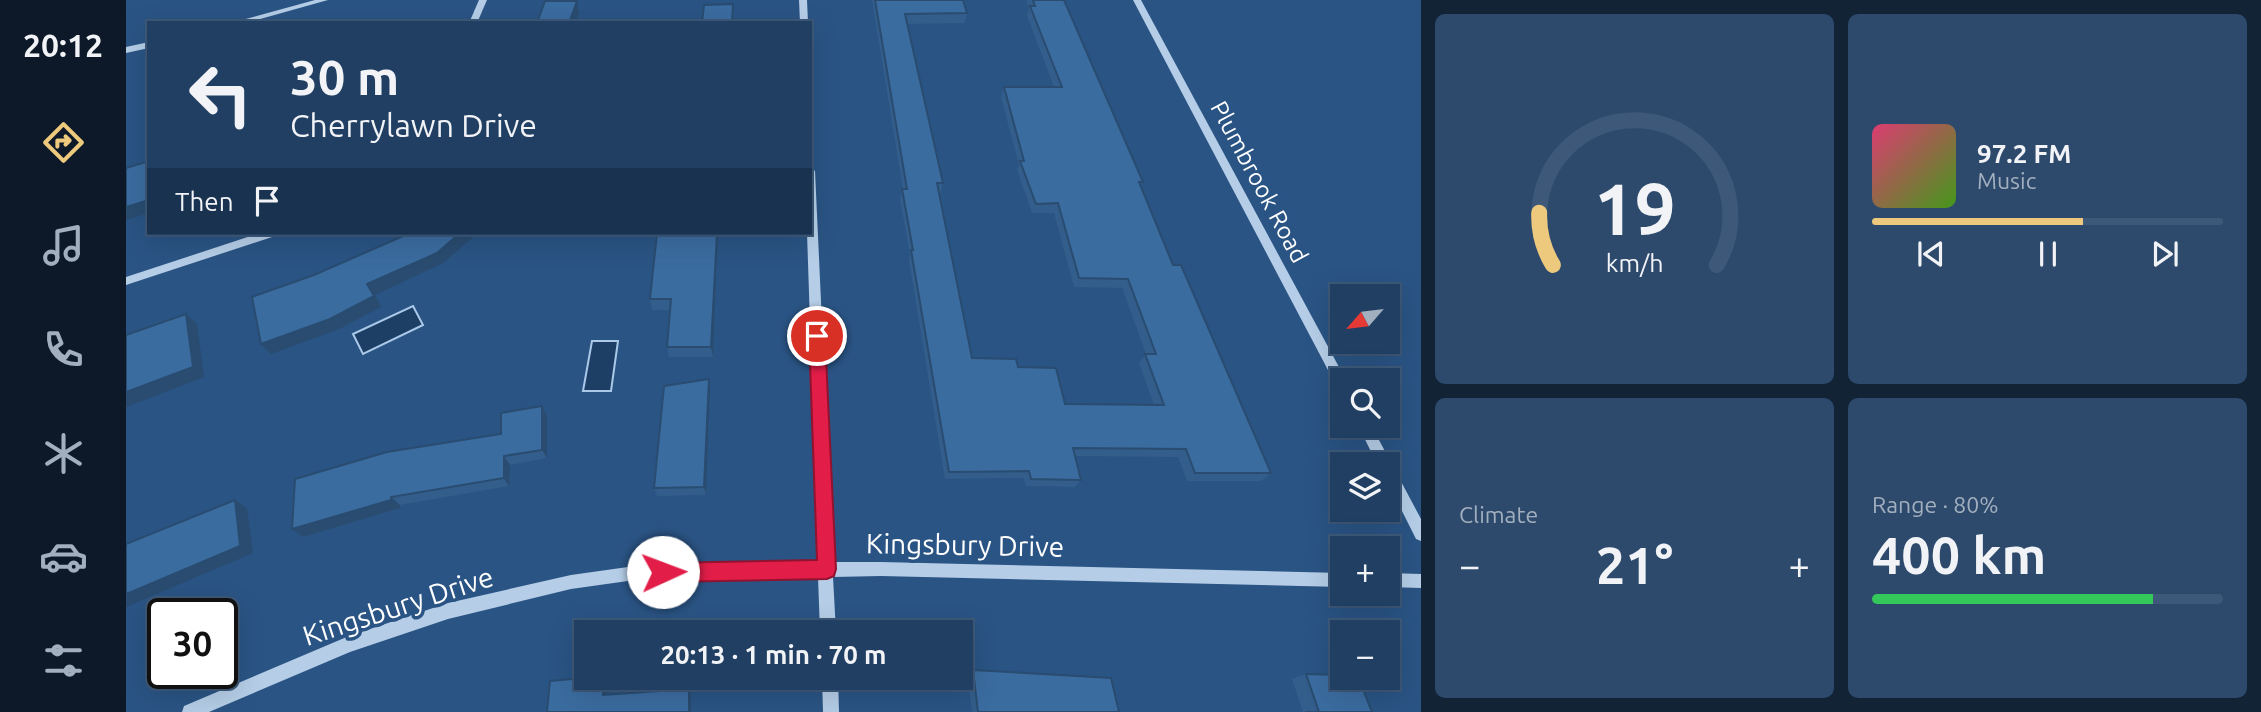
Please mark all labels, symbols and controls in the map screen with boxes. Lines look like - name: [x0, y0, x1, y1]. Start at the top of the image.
- text: 20:12: [23, 27, 103, 63]
- icon: left: [175, 49, 266, 140]
- text: 30 m: [290, 49, 399, 104]
- street label: Plumbrook Road: [1205, 96, 1313, 267]
- text: Cherrylawn Drive: [290, 107, 537, 143]
- icon: directions: [39, 118, 88, 167]
- text: 97.2 FM: [1977, 139, 2071, 168]
- text: 19: [1593, 167, 1676, 249]
- text: Music: [1977, 168, 2036, 193]
- icon: arrive: [248, 182, 286, 220]
- text: Then: [175, 187, 234, 216]
- icon: music: [39, 221, 88, 270]
- icon: previous: [1912, 235, 1950, 273]
- icon: pause: [2029, 235, 2067, 273]
- icon: next: [2146, 235, 2184, 273]
- text: km/h: [1606, 249, 1663, 277]
- north arrow: [1330, 284, 1400, 354]
- map controls: [1330, 284, 1400, 690]
- pin: [787, 306, 847, 366]
- icon: arrive: [798, 317, 836, 355]
- icon: phone: [39, 325, 88, 374]
- button: search: [1330, 368, 1400, 438]
- icon: climate: [39, 429, 88, 478]
- button: layers: [1330, 452, 1400, 522]
- text: Range · 80%: [1872, 492, 1999, 517]
- text: Climate: [1459, 502, 1538, 527]
- text: 400 km: [1872, 526, 2046, 584]
- street label: Kingsbury Drive: [866, 527, 1064, 562]
- icon: car: [39, 532, 88, 581]
- position arrow: [626, 535, 700, 609]
- button: +: [1330, 536, 1400, 606]
- text: 21°: [1596, 536, 1673, 594]
- text: −: [1459, 544, 1480, 586]
- text: +: [1789, 544, 1810, 586]
- street label: Kingsbury Drive: [299, 560, 497, 651]
- speed limit sign: 30: [147, 598, 238, 689]
- button: −: [1330, 620, 1400, 690]
- icon: filters: [39, 636, 88, 685]
- text: 20:13 · 1 min · 70 m: [660, 640, 887, 669]

